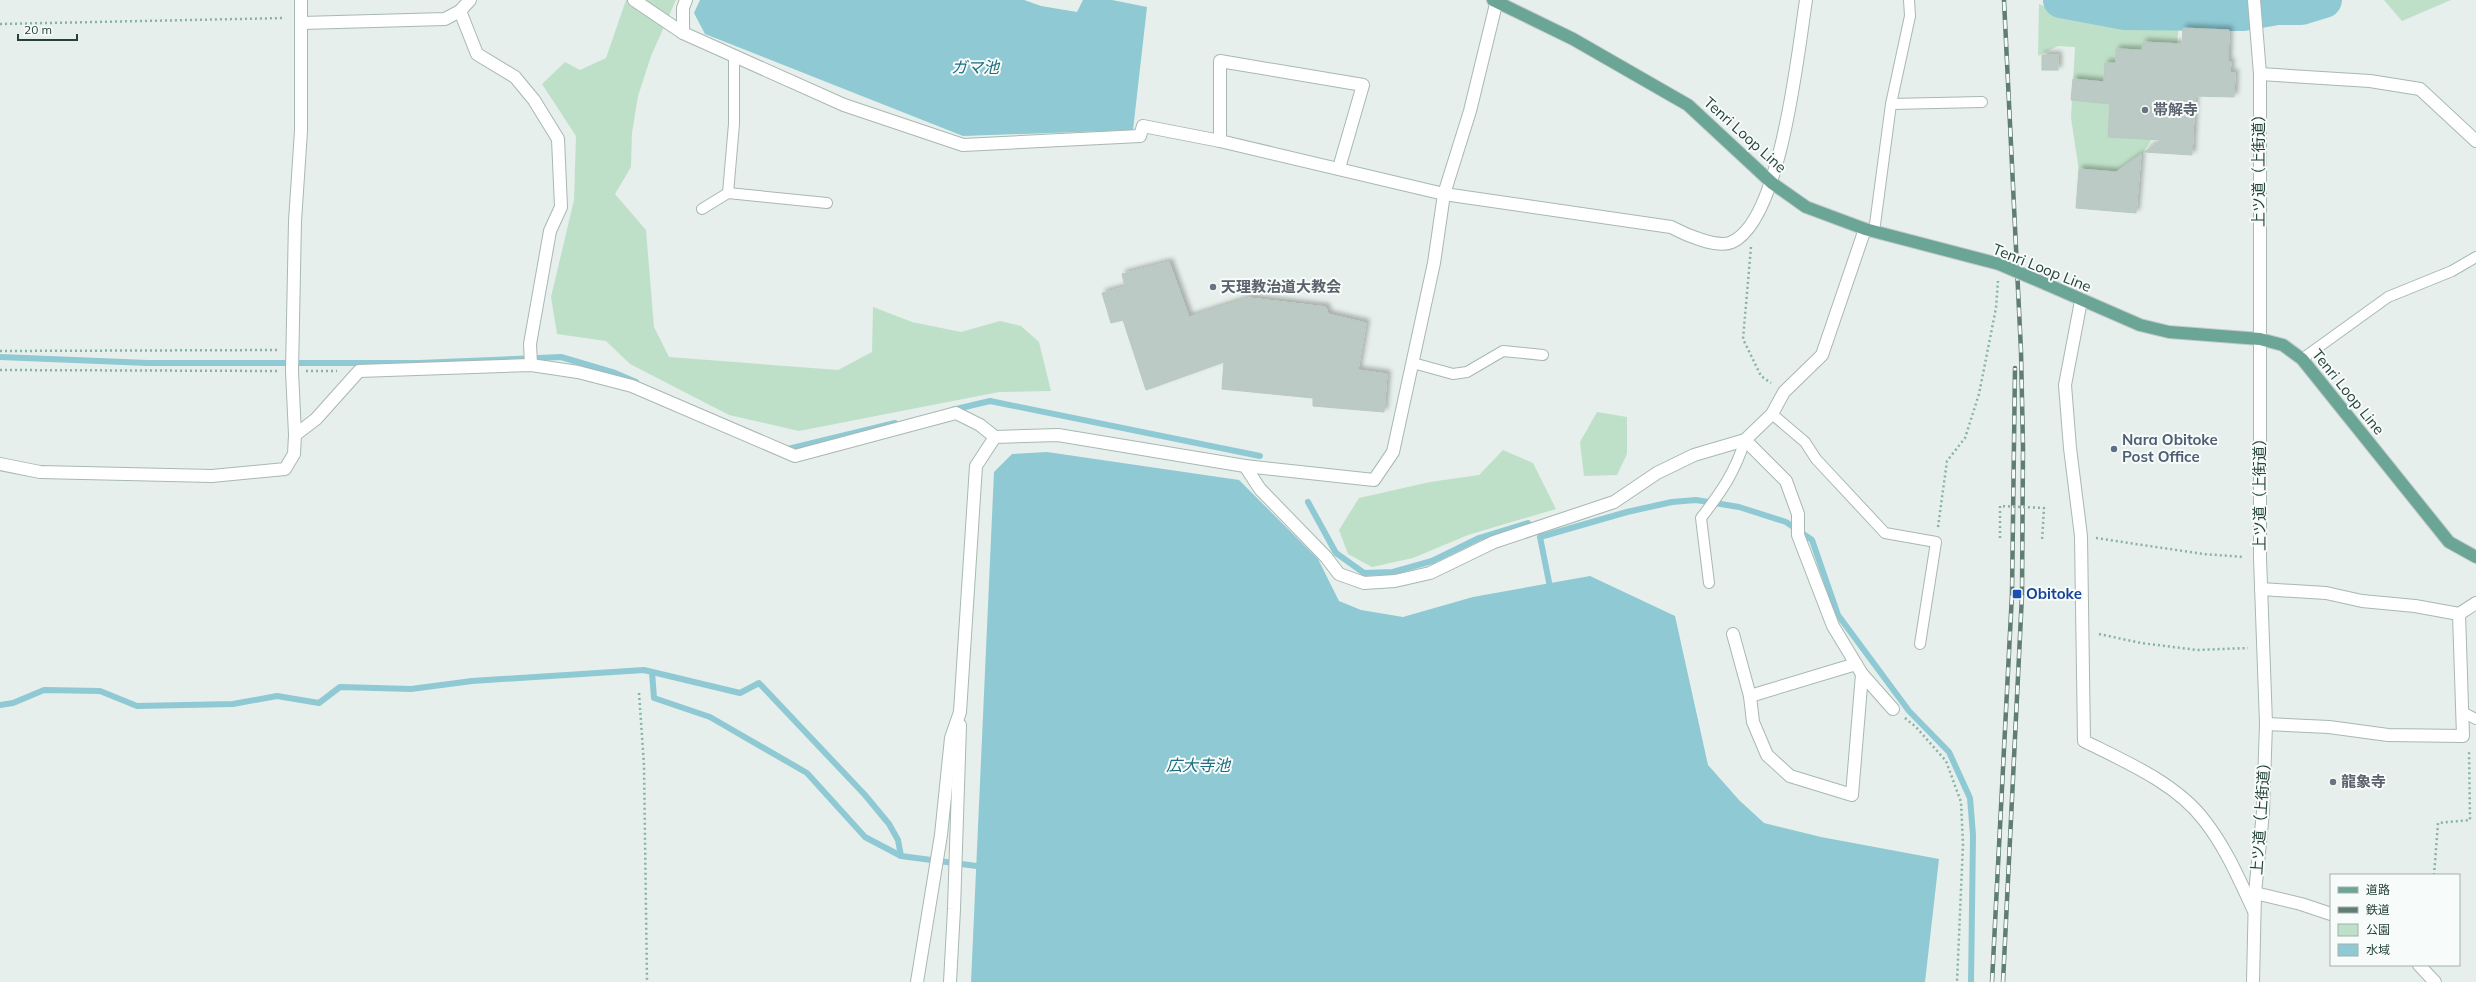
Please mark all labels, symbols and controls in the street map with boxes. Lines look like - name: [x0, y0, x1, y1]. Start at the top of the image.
- scale bar: [18, 16, 77, 42]
- text: 20 m: [24, 22, 52, 37]
- water label: ガマ池: [951, 57, 1001, 77]
- street label: Tenri Loop Line: [1700, 93, 1791, 177]
- place label: 帯解寺: [2153, 100, 2198, 119]
- marker: 帯解寺: [2140, 105, 2150, 115]
- street label: 上ツ道（上街道）: [2249, 107, 2268, 227]
- street label: Tenri Loop Line: [1990, 239, 2094, 296]
- place label: 天理教治道大教会: [1221, 277, 1341, 296]
- marker: 天理教治道大教会: [1208, 282, 1218, 292]
- street label: Tenri Loop Line: [2308, 345, 2389, 438]
- place label: Nara Obitoke Post Office: [2122, 430, 2218, 466]
- street label: 上ツ道（上街道）: [2250, 431, 2269, 551]
- marker: Nara Obitoke Post Office: [2109, 444, 2119, 454]
- place label: Obitoke: [2026, 584, 2082, 603]
- marker: Obitoke: [2011, 588, 2023, 600]
- street label: 上ツ道（上街道）: [2247, 754, 2274, 875]
- water label: 広大寺池: [1166, 755, 1232, 775]
- place label: 龍象寺: [2341, 772, 2386, 791]
- marker: 龍象寺: [2328, 777, 2338, 787]
- legend: [2330, 874, 2460, 966]
- text: 道路: [2366, 882, 2390, 897]
- text: 鉄道: [2366, 902, 2390, 917]
- text: 公園: [2366, 922, 2390, 937]
- text: 水域: [2366, 942, 2390, 957]

